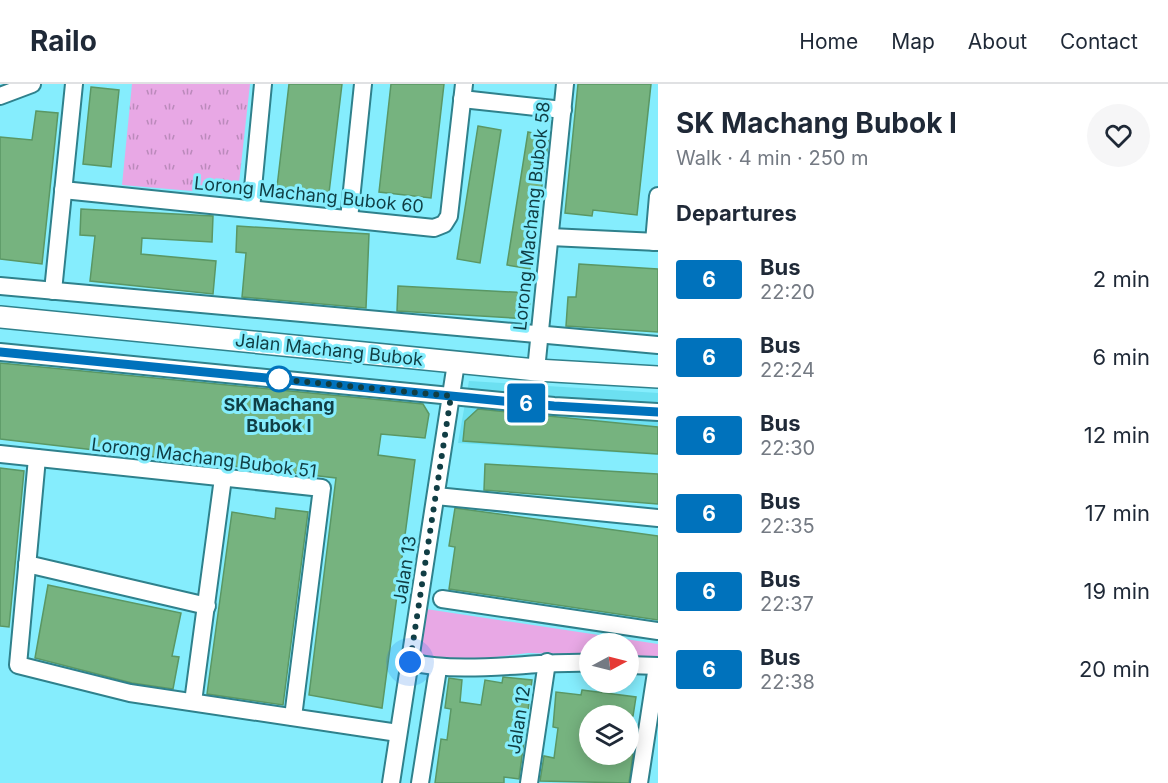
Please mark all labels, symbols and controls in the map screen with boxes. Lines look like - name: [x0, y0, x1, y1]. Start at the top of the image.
- text: Railo: [30, 24, 97, 58]
- text: Home: [799, 29, 858, 54]
- text: Map: [891, 29, 935, 54]
- text: About: [968, 29, 1027, 54]
- text: Contact: [1060, 29, 1138, 54]
- street label: Lorong Machang Bubok 58: [509, 100, 554, 332]
- button: heart: [1087, 104, 1150, 167]
- text: SK Machang Bubok I: [676, 106, 957, 140]
- text: Walk · 4 min · 250 m: [676, 146, 869, 170]
- street label: Lorong Machang Bubok 60: [193, 172, 425, 217]
- text: Departures: [676, 200, 797, 226]
- text: Bus: [760, 254, 801, 280]
- text: 2 min: [1093, 266, 1150, 292]
- text: 6: [702, 267, 716, 292]
- text: 22:20: [760, 280, 815, 304]
- street label: Jalan Machang Bubok: [234, 329, 424, 370]
- text: Bus: [760, 332, 801, 358]
- text: 6 min: [1093, 344, 1150, 370]
- text: 6: [702, 345, 716, 370]
- text: 22:24: [760, 358, 815, 382]
- marker: SK Machang Bubok I: [266, 366, 292, 392]
- line badge: 6: [506, 384, 546, 422]
- text: 6: [519, 391, 533, 416]
- place label: SK Machang Bubok I: [223, 394, 335, 436]
- text: Bus: [760, 410, 801, 436]
- text: 12 min: [1084, 422, 1150, 448]
- text: 6: [702, 423, 716, 448]
- street label: Lorong Machang Bubok 51: [90, 433, 318, 482]
- text: 22:30: [760, 436, 815, 460]
- text: Bus: [760, 488, 801, 514]
- text: 17 min: [1085, 500, 1150, 526]
- text: 6: [702, 501, 716, 526]
- text: 22:35: [760, 514, 815, 538]
- street label: Jalan 13: [389, 534, 420, 606]
- text: Bus: [760, 566, 801, 592]
- text: 19 min: [1084, 578, 1150, 604]
- text: 6: [702, 579, 716, 604]
- text: 22:37: [760, 592, 814, 616]
- north arrow: [579, 633, 639, 693]
- map controls: [579, 633, 639, 765]
- text: Bus: [760, 644, 801, 670]
- your location: [395, 647, 425, 677]
- text: 20 min: [1079, 656, 1150, 682]
- text: 6: [702, 657, 716, 682]
- text: 22:38: [760, 670, 815, 694]
- street label: Jalan 12: [503, 684, 534, 756]
- button: layers: [579, 705, 639, 765]

